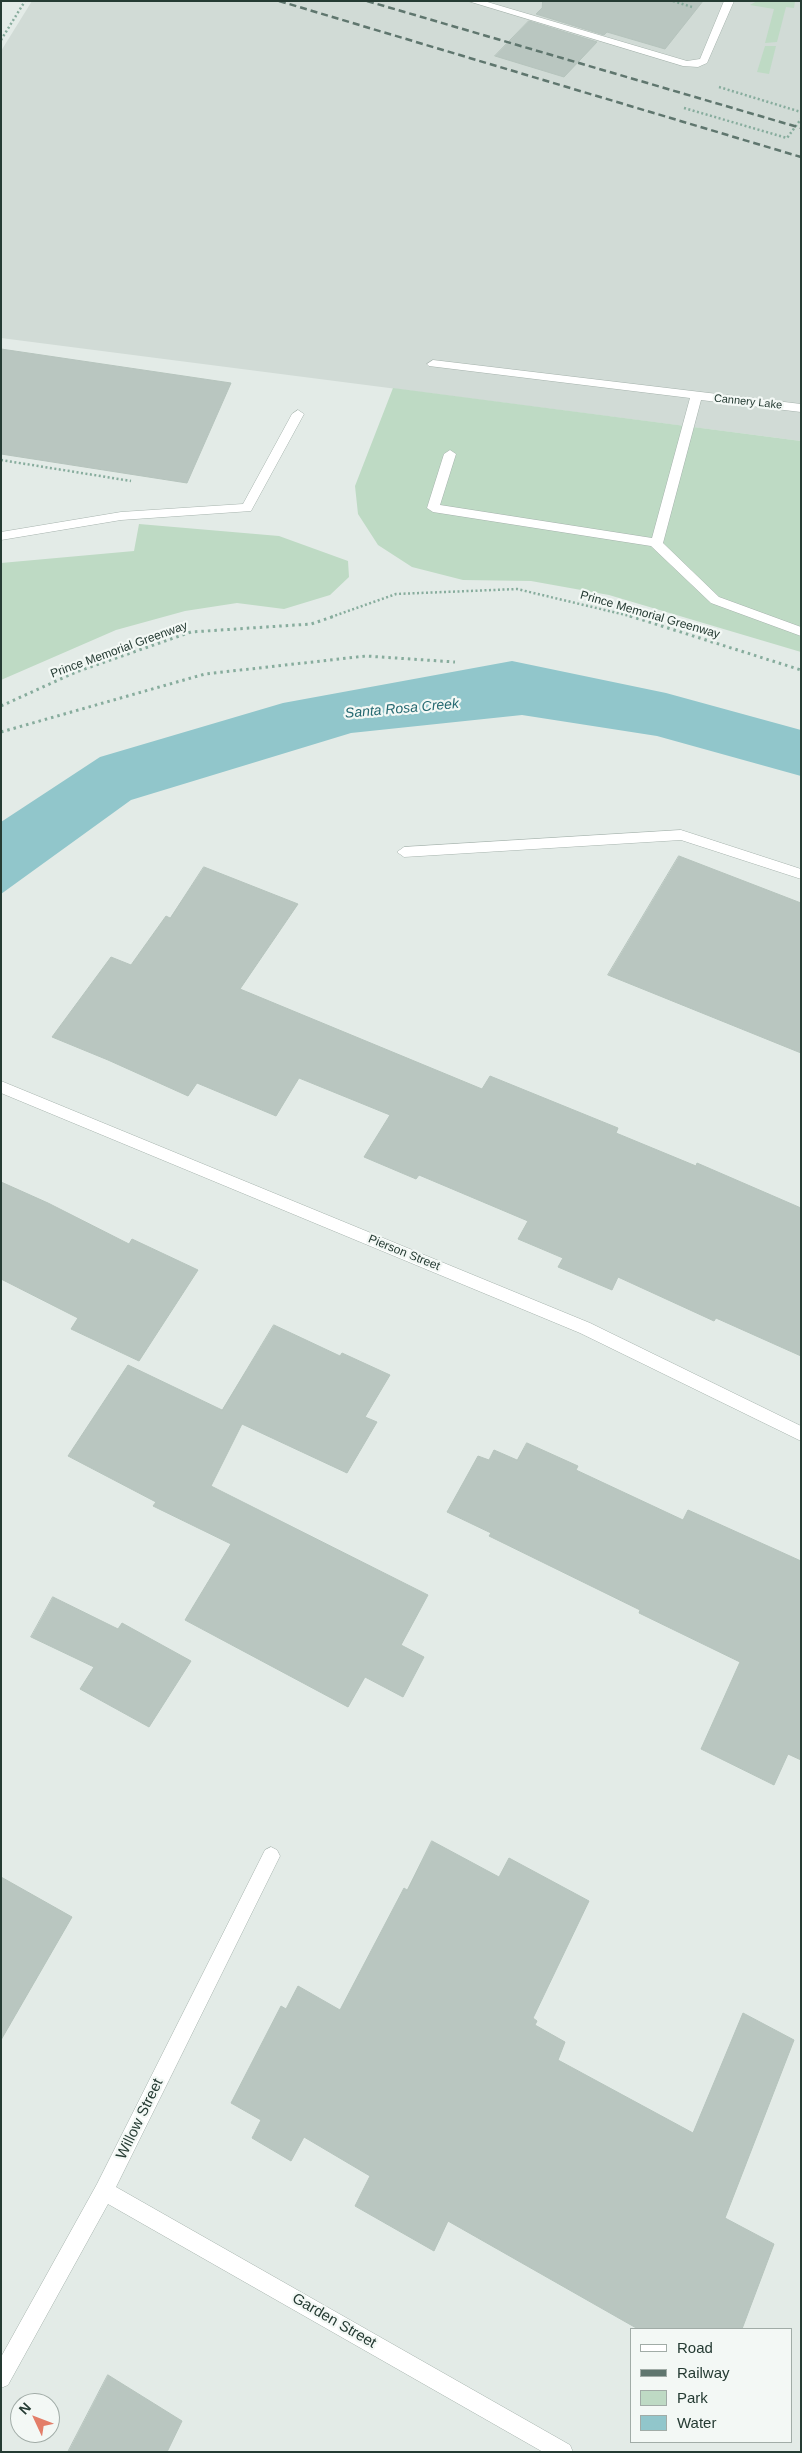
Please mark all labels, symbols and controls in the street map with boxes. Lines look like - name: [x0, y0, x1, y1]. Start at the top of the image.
- street label: Cannery Lake: [713, 392, 783, 412]
- street label: Prince Memorial Greenway: [578, 588, 722, 642]
- street label: Prince Memorial Greenway: [49, 618, 189, 682]
- water label: Santa Rosa Creek: [344, 696, 460, 722]
- street label: Pierson Street: [366, 1232, 442, 1274]
- street label: Willow Street: [113, 2076, 167, 2162]
- street label: Garden Street: [289, 2290, 379, 2352]
- legend: [630, 2328, 792, 2443]
- text: Road: [677, 2339, 713, 2356]
- text: Railway: [677, 2364, 730, 2381]
- text: Park: [677, 2389, 708, 2406]
- north arrow: [10, 2393, 60, 2443]
- text: N: [15, 2399, 34, 2418]
- text: Water: [677, 2414, 716, 2431]

